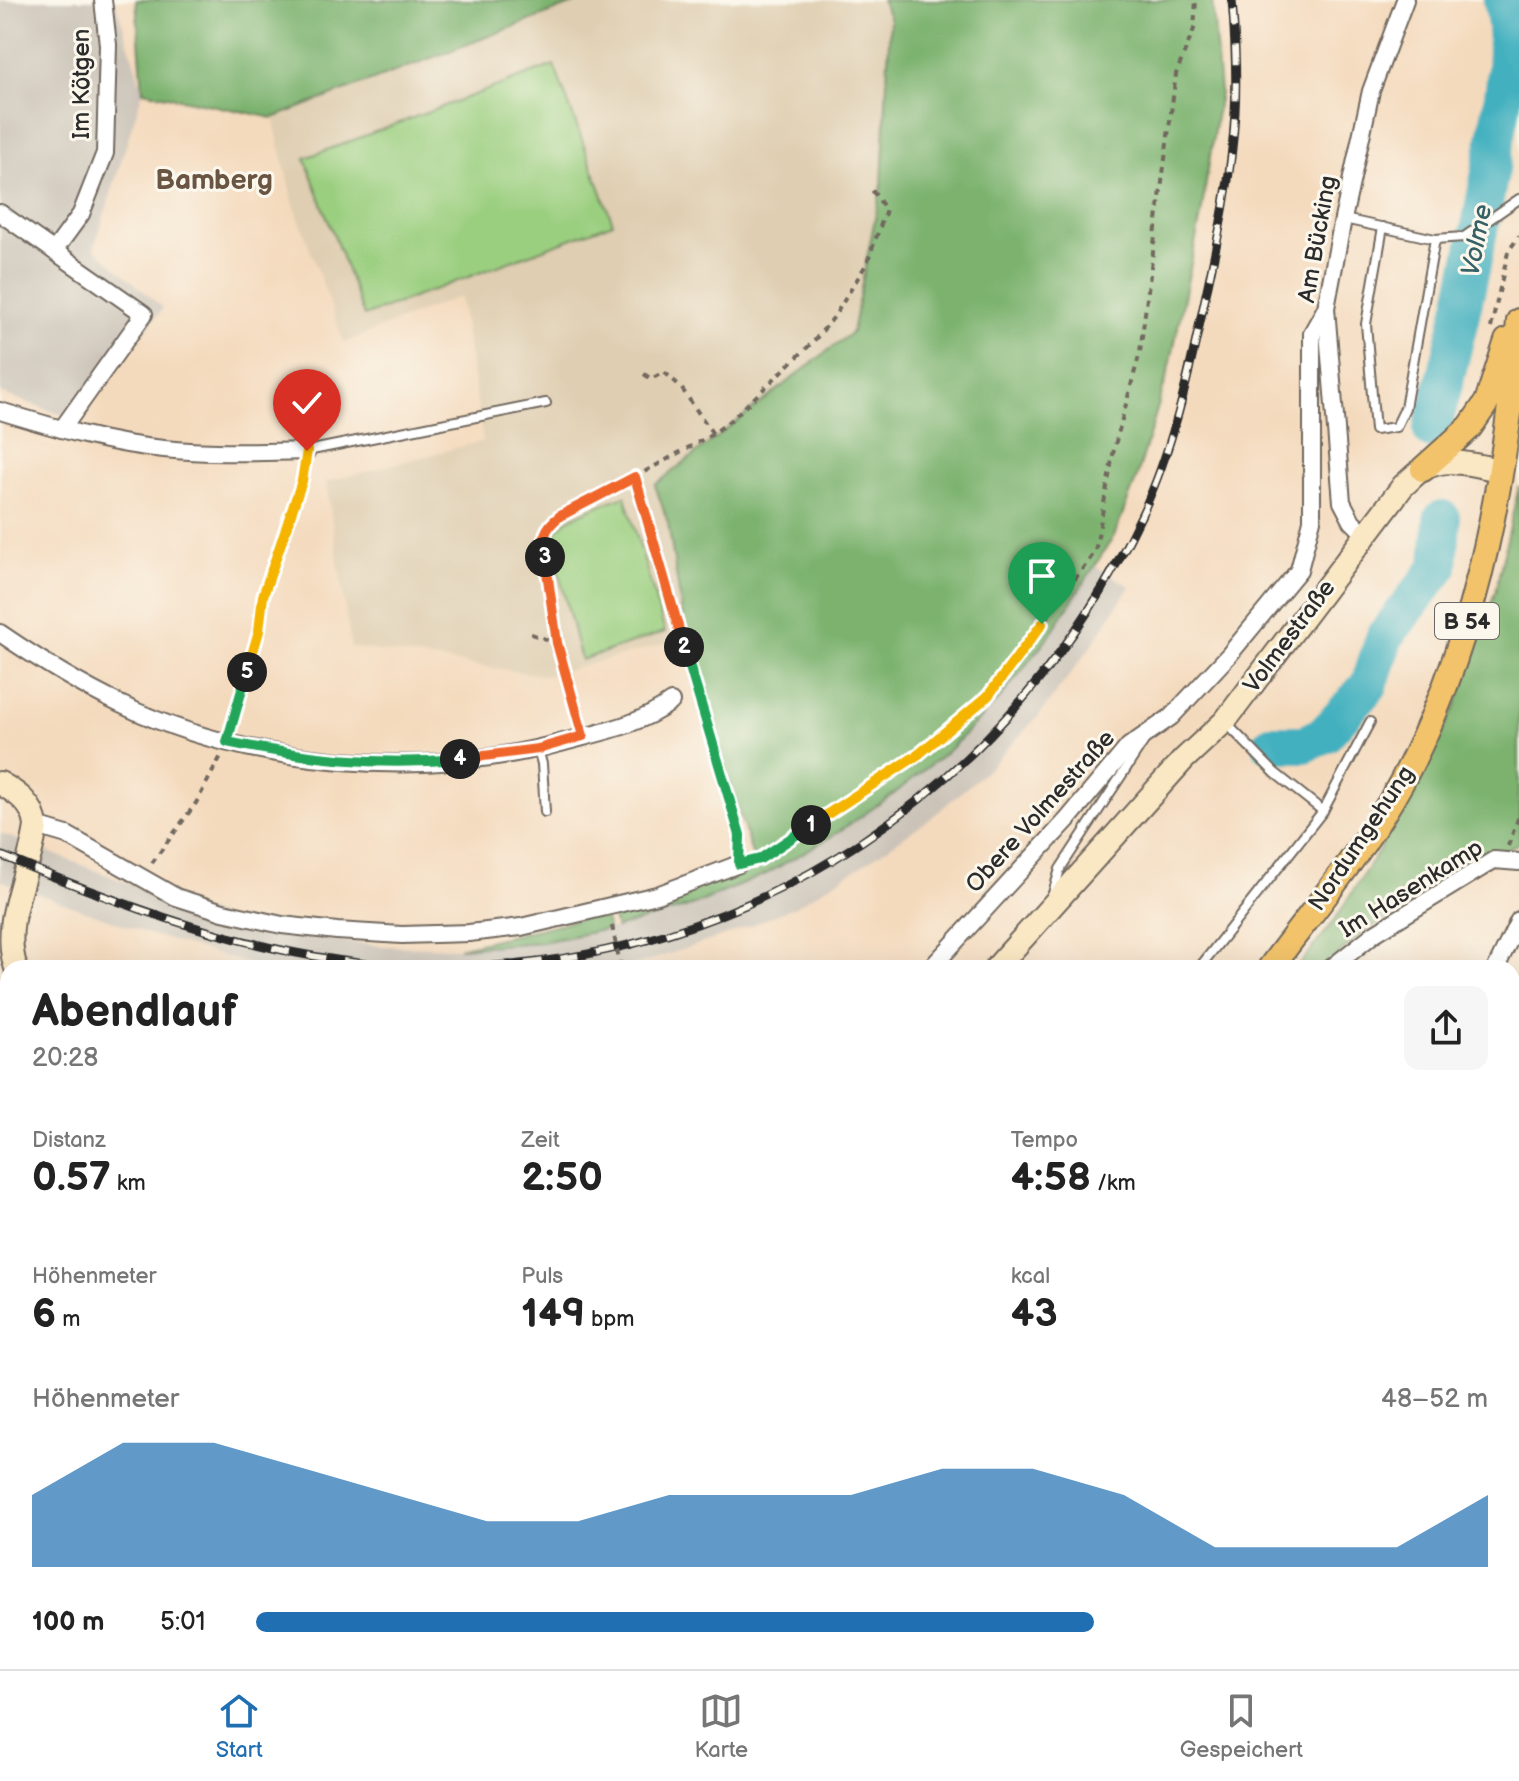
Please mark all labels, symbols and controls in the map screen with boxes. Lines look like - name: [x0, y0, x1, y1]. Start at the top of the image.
- street label: Im Kötgen: [67, 29, 96, 139]
- district label: Bamberg: [155, 164, 273, 197]
- street label: Am Bücking: [1292, 173, 1343, 305]
- water label: Volme: [1455, 202, 1500, 279]
- pin: [273, 369, 341, 451]
- icon: check: [285, 381, 329, 425]
- pin: 3: [525, 537, 565, 577]
- pin: [1008, 542, 1076, 624]
- text: 3: [539, 543, 551, 570]
- icon: arrive: [1020, 554, 1064, 598]
- street label: Volmestraße: [1237, 574, 1342, 699]
- road number: B 54: [1435, 603, 1499, 639]
- pin: 2: [664, 627, 704, 667]
- text: 2: [677, 633, 691, 660]
- pin: 5: [227, 652, 267, 692]
- text: 5: [241, 658, 253, 685]
- street label: Obere Volmestraße: [960, 724, 1121, 899]
- pin: 4: [440, 739, 480, 779]
- text: 4: [454, 745, 466, 772]
- street label: Nordumgehung: [1302, 760, 1421, 916]
- pin: 1: [791, 805, 831, 845]
- text: 1: [806, 811, 816, 838]
- street label: Im Hasenkamp: [1334, 833, 1488, 944]
- text: Abendlauf: [32, 986, 238, 1039]
- button: share: [1404, 986, 1488, 1070]
- text: 20:28: [32, 1043, 98, 1074]
- text: Distanz: [32, 1127, 106, 1154]
- text: Zeit: [521, 1127, 560, 1154]
- text: Tempo: [1011, 1127, 1078, 1154]
- text: 0.57: [32, 1154, 111, 1202]
- text: 2:50: [521, 1154, 603, 1202]
- text: 4:58: [1011, 1154, 1091, 1202]
- text: km: [111, 1170, 146, 1197]
- text: /km: [1091, 1170, 1136, 1197]
- text: Höhenmeter: [32, 1263, 156, 1290]
- text: Puls: [521, 1263, 563, 1290]
- text: kcal: [1011, 1263, 1050, 1290]
- text: 6: [32, 1290, 56, 1338]
- text: 149: [521, 1290, 585, 1338]
- text: 43: [1011, 1290, 1058, 1338]
- text: m: [56, 1306, 80, 1333]
- text: bpm: [585, 1306, 634, 1333]
- text: Höhenmeter: [32, 1384, 179, 1415]
- text: 48–52 m: [1381, 1384, 1488, 1415]
- text: 100 m: [32, 1607, 105, 1638]
- text: 5:01: [160, 1607, 206, 1638]
- tab: Start: [216, 1689, 263, 1764]
- tab: Karte: [694, 1689, 748, 1764]
- tab: Gespeichert: [1180, 1689, 1303, 1764]

